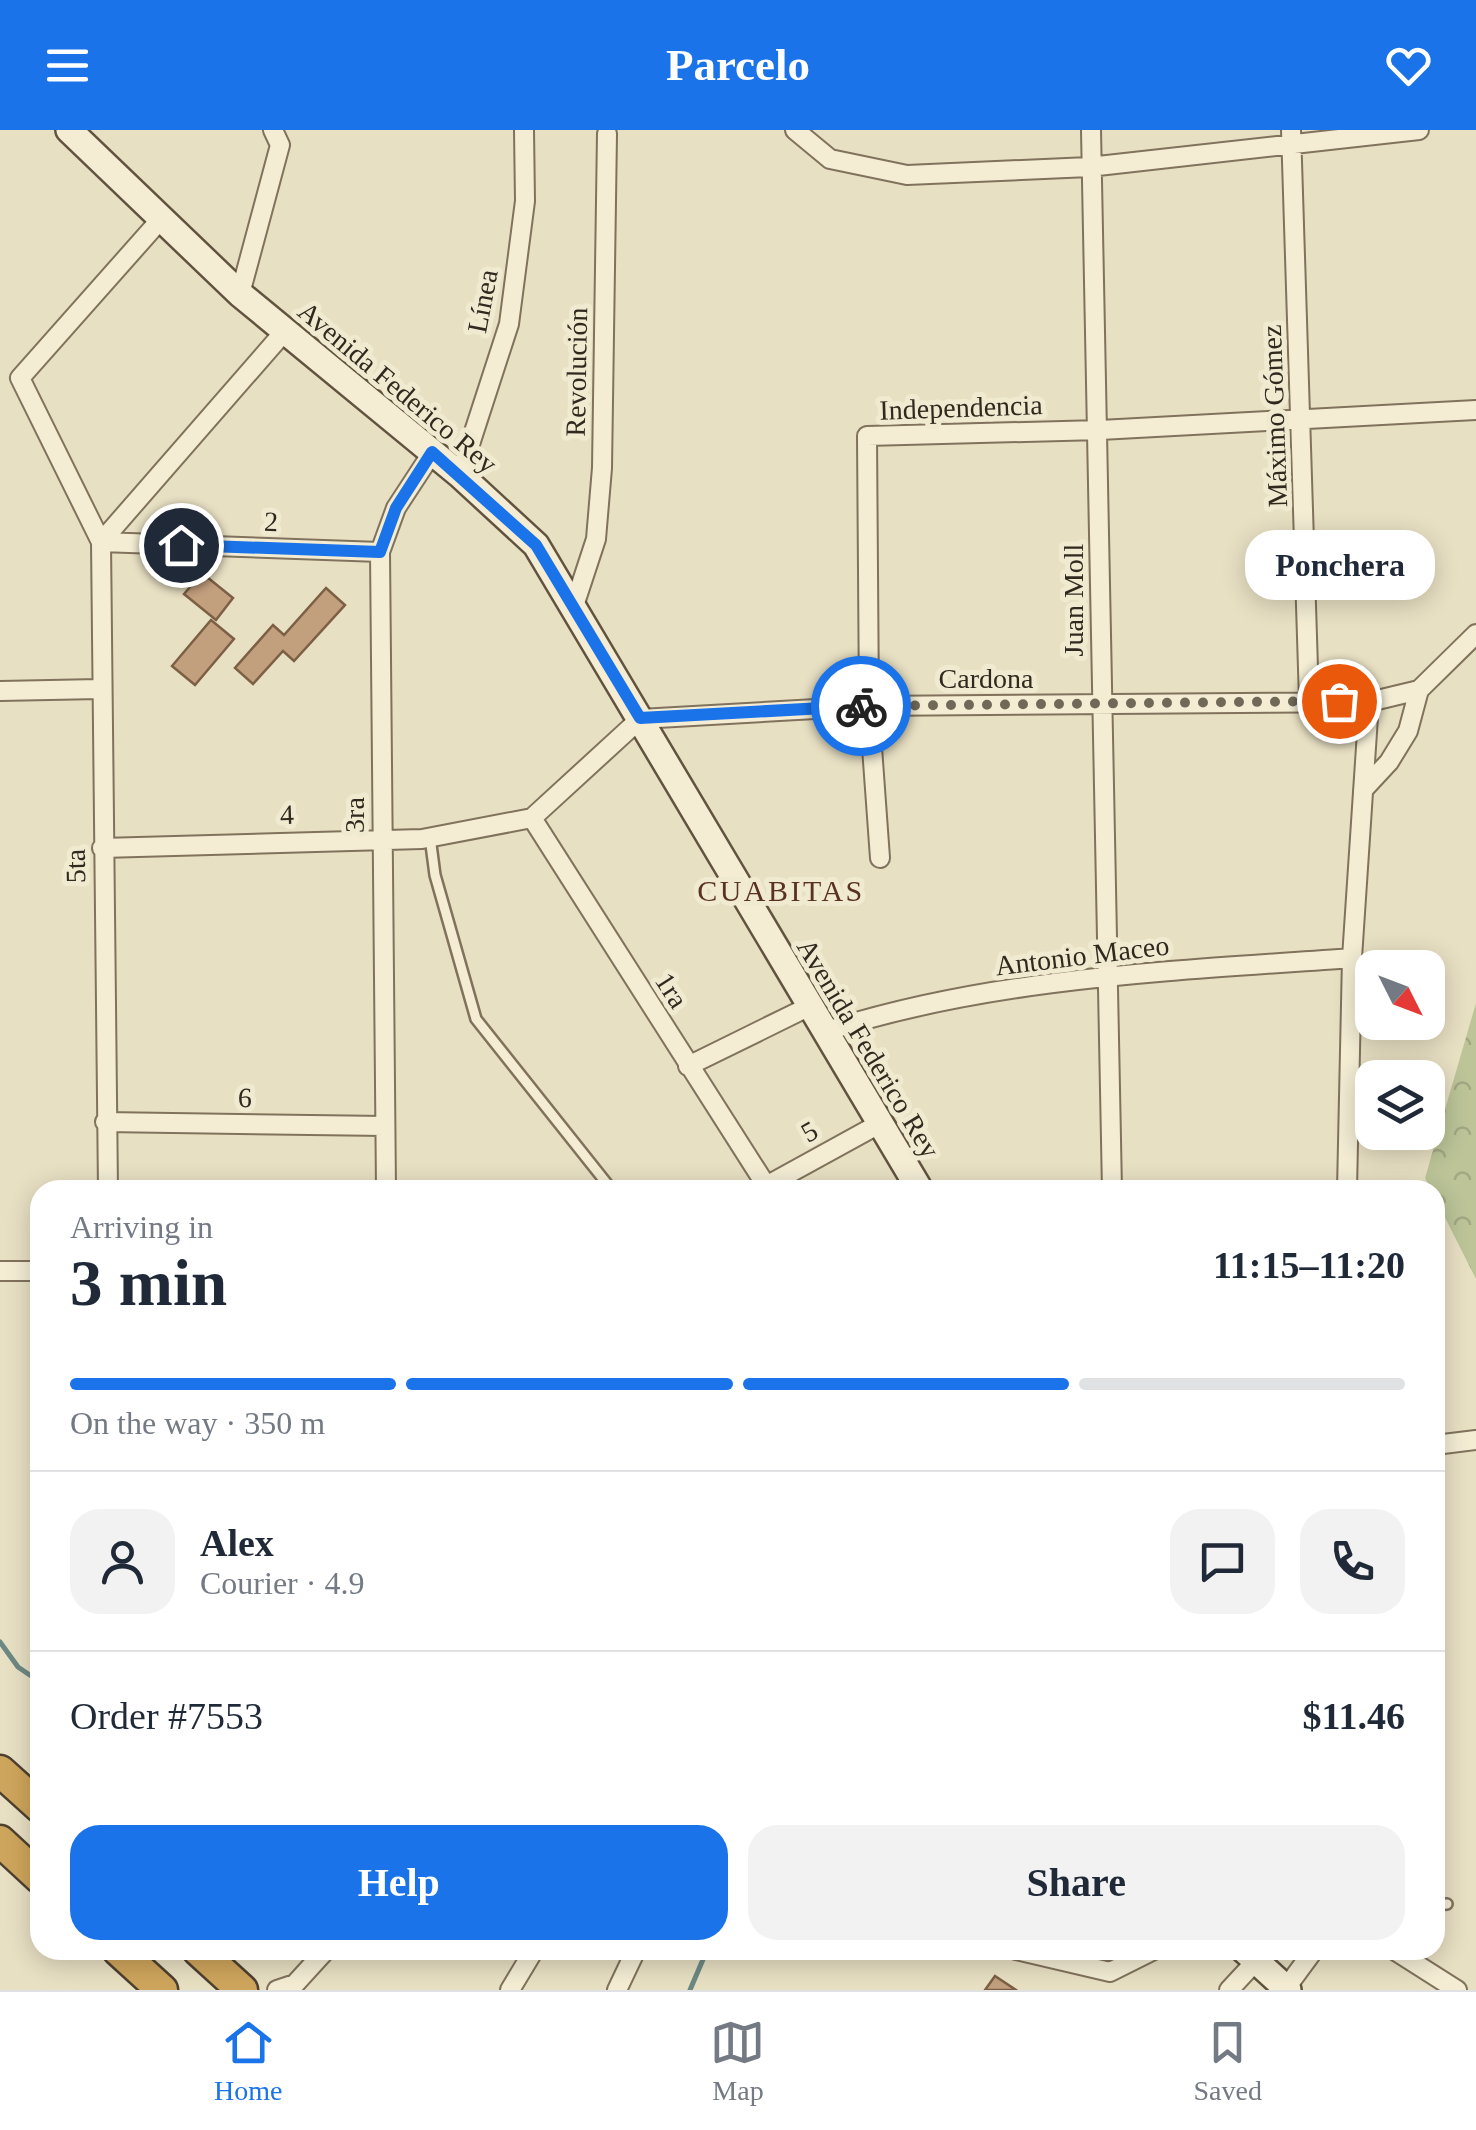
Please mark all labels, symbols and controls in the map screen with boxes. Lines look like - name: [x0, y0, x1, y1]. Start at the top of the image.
- icon: menu: [40, 38, 95, 93]
- icon: heart: [1381, 38, 1436, 93]
- text: Parcelo: [666, 40, 810, 90]
- street label: Línea: [461, 266, 504, 335]
- street label: Avenida Federico Rey: [292, 295, 503, 480]
- street label: Revolución: [560, 307, 593, 437]
- street label: Máximo Gómez: [1256, 324, 1293, 508]
- street label: Independencia: [879, 389, 1044, 426]
- pin: [139, 503, 224, 588]
- street label: 2: [263, 506, 279, 537]
- icon: home: [154, 518, 209, 573]
- callout: Ponchera: [1244, 531, 1434, 601]
- street label: Juan Moll: [1058, 543, 1089, 656]
- text: Ponchera: [1275, 547, 1405, 583]
- courier: [811, 656, 911, 756]
- pin: [1297, 659, 1382, 744]
- street label: Cardona: [939, 663, 1034, 694]
- icon: bag: [1312, 674, 1367, 729]
- icon: bike: [834, 679, 889, 734]
- street label: 3ra: [339, 797, 370, 833]
- street label: 4: [279, 799, 295, 830]
- street label: 5ta: [60, 848, 91, 883]
- district label: CUABITAS: [697, 874, 865, 907]
- street label: Antonio Maceo: [993, 929, 1171, 982]
- street label: Avenida Federico Rey: [791, 933, 946, 1163]
- north arrow: [1355, 950, 1445, 1040]
- map controls: [1355, 950, 1445, 1150]
- street label: 1ra: [649, 967, 695, 1014]
- button: layers: [1355, 1060, 1445, 1150]
- street label: 6: [238, 1082, 252, 1113]
- street label: 5: [796, 1114, 823, 1148]
- text: Arriving in: [70, 1209, 213, 1245]
- text: 11:15–11:20: [1213, 1244, 1405, 1286]
- text: 3 min: [70, 1247, 227, 1319]
- text: On the way · 350 m: [70, 1405, 325, 1441]
- button: person: [70, 1509, 175, 1614]
- button: chat: [1170, 1509, 1275, 1614]
- button: phone: [1300, 1509, 1405, 1614]
- text: Alex: [200, 1522, 274, 1564]
- text: Courier · 4.9: [200, 1565, 364, 1601]
- text: Order #7553: [70, 1695, 263, 1737]
- text: $11.46: [1303, 1695, 1405, 1737]
- button: Help: [70, 1825, 728, 1940]
- button: Share: [748, 1825, 1405, 1940]
- tab: Home: [214, 2015, 282, 2107]
- tab: Map: [710, 2015, 765, 2107]
- tab: Saved: [1194, 2015, 1262, 2107]

